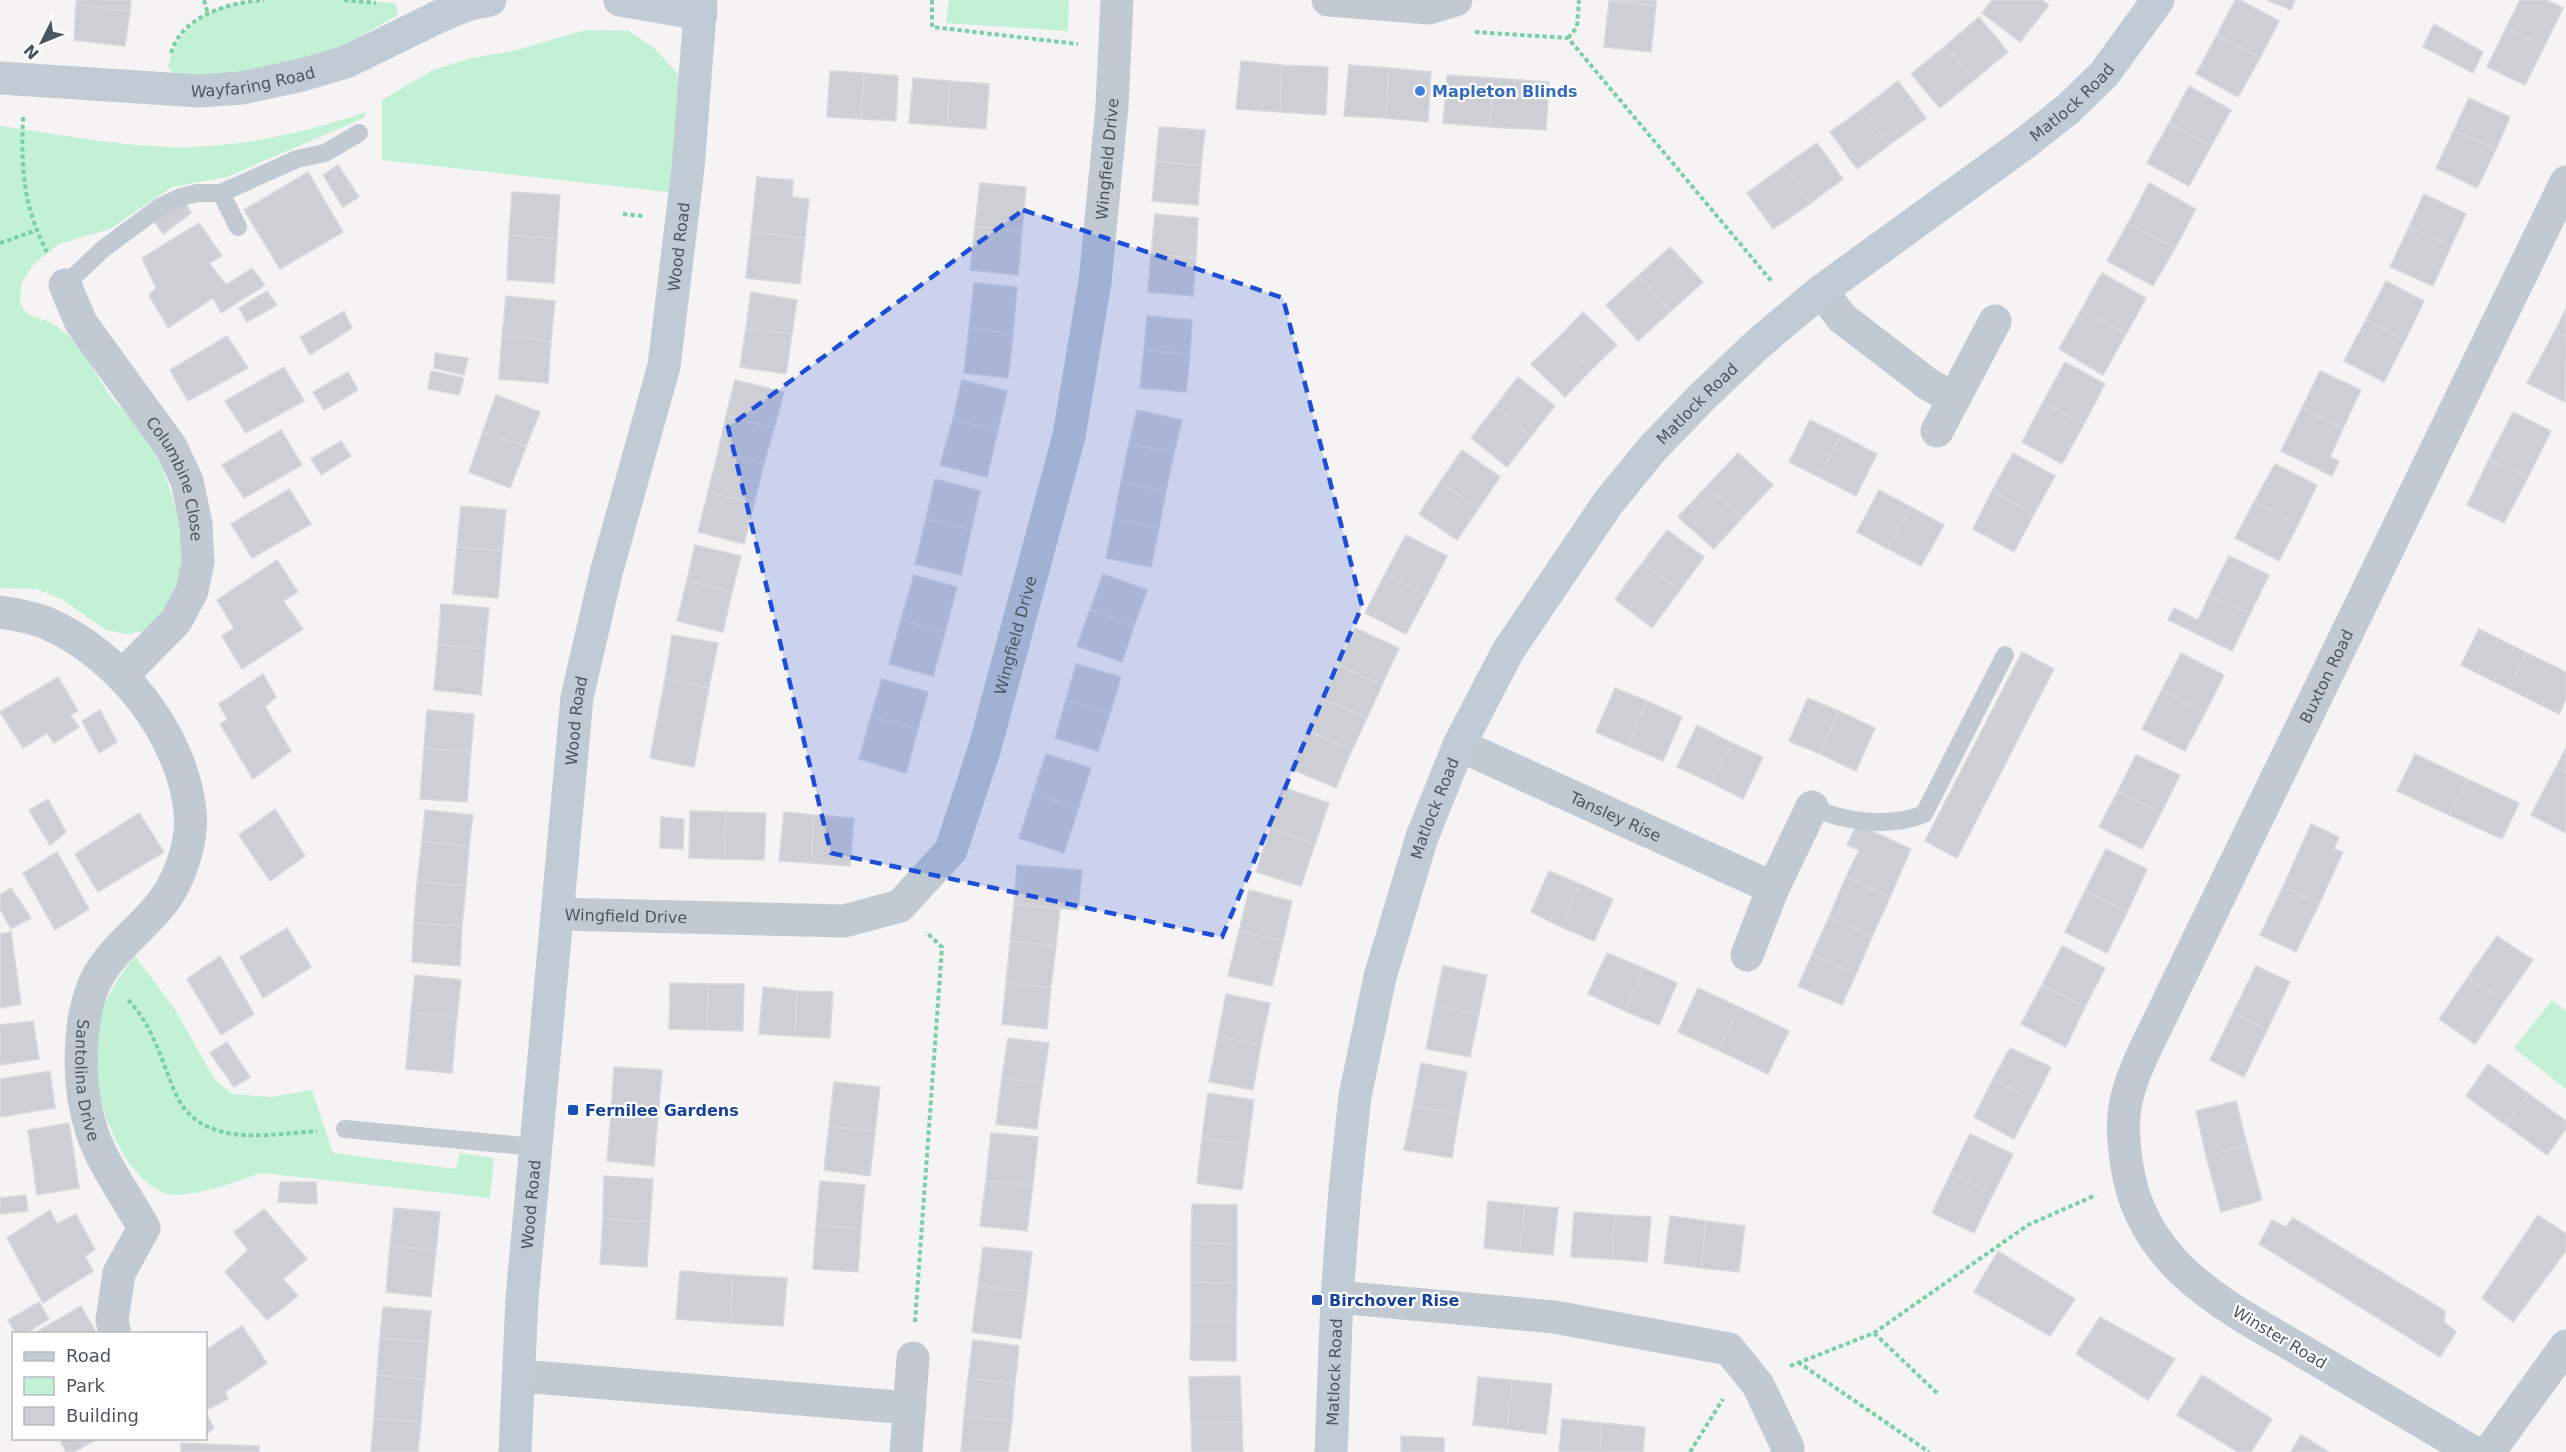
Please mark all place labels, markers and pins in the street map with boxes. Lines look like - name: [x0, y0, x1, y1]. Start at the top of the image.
- place label: Mapleton Blinds: [1432, 82, 1578, 101]
- marker: Mapleton Blinds: [1413, 84, 1427, 98]
- place label: Fernilee Gardens: [585, 1101, 739, 1120]
- marker: Fernilee Gardens: [566, 1103, 580, 1117]
- place label: Birchover Rise: [1329, 1291, 1460, 1310]
- marker: Birchover Rise: [1310, 1293, 1324, 1307]

